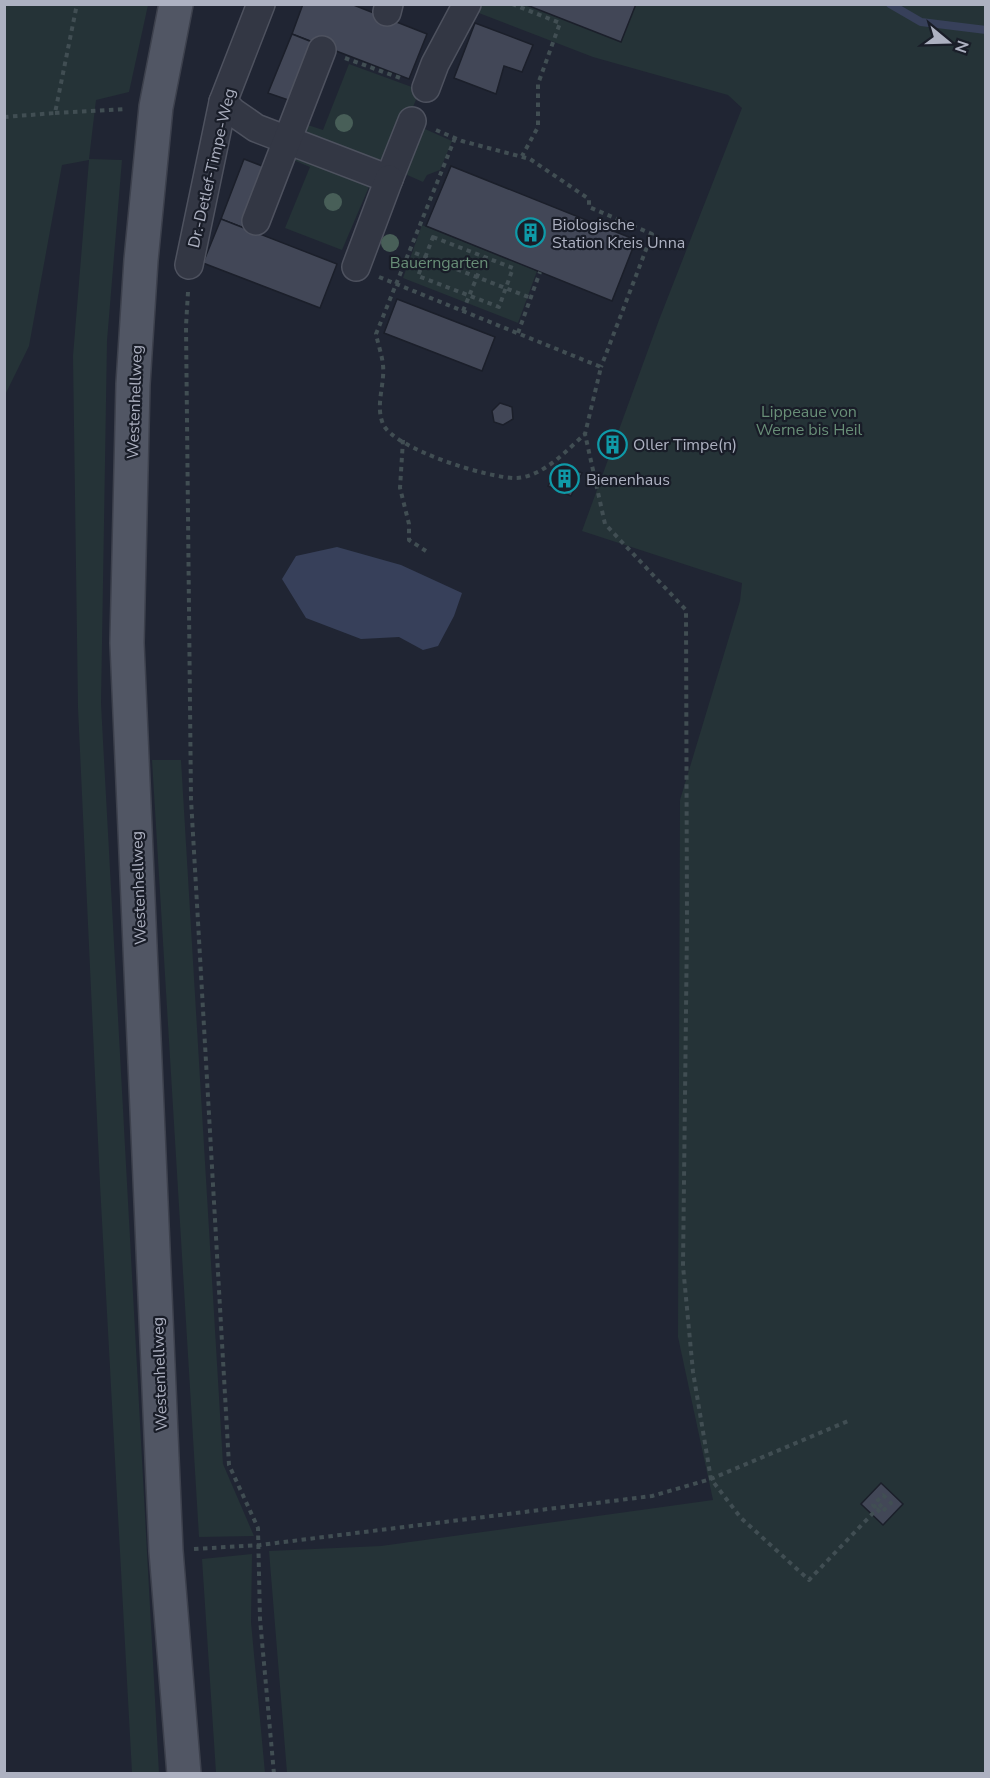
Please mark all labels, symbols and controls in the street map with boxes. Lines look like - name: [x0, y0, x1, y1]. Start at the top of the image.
- north arrow: [918, 12, 978, 72]
- text: N: [949, 37, 974, 56]
- street label: Dr.-Detlef-Timpe-Weg: [183, 86, 241, 250]
- place label: Biologische Station Kreis Unna: [552, 214, 685, 254]
- building icon: Biologische Station Kreis Unna: [515, 217, 547, 249]
- park label: Bauerngarten: [390, 252, 488, 274]
- street label: Westenhellweg: [122, 345, 148, 459]
- park label: Lippeaue von Werne bis Heil: [756, 401, 863, 441]
- building icon: Oller Timpe(n): [596, 428, 628, 460]
- place label: Oller Timpe(n): [633, 434, 737, 456]
- building icon: Bienenhaus: [549, 463, 581, 495]
- place label: Bienenhaus: [586, 469, 670, 491]
- street label: Westenhellweg: [126, 831, 152, 945]
- street label: Westenhellweg: [147, 1317, 173, 1431]

